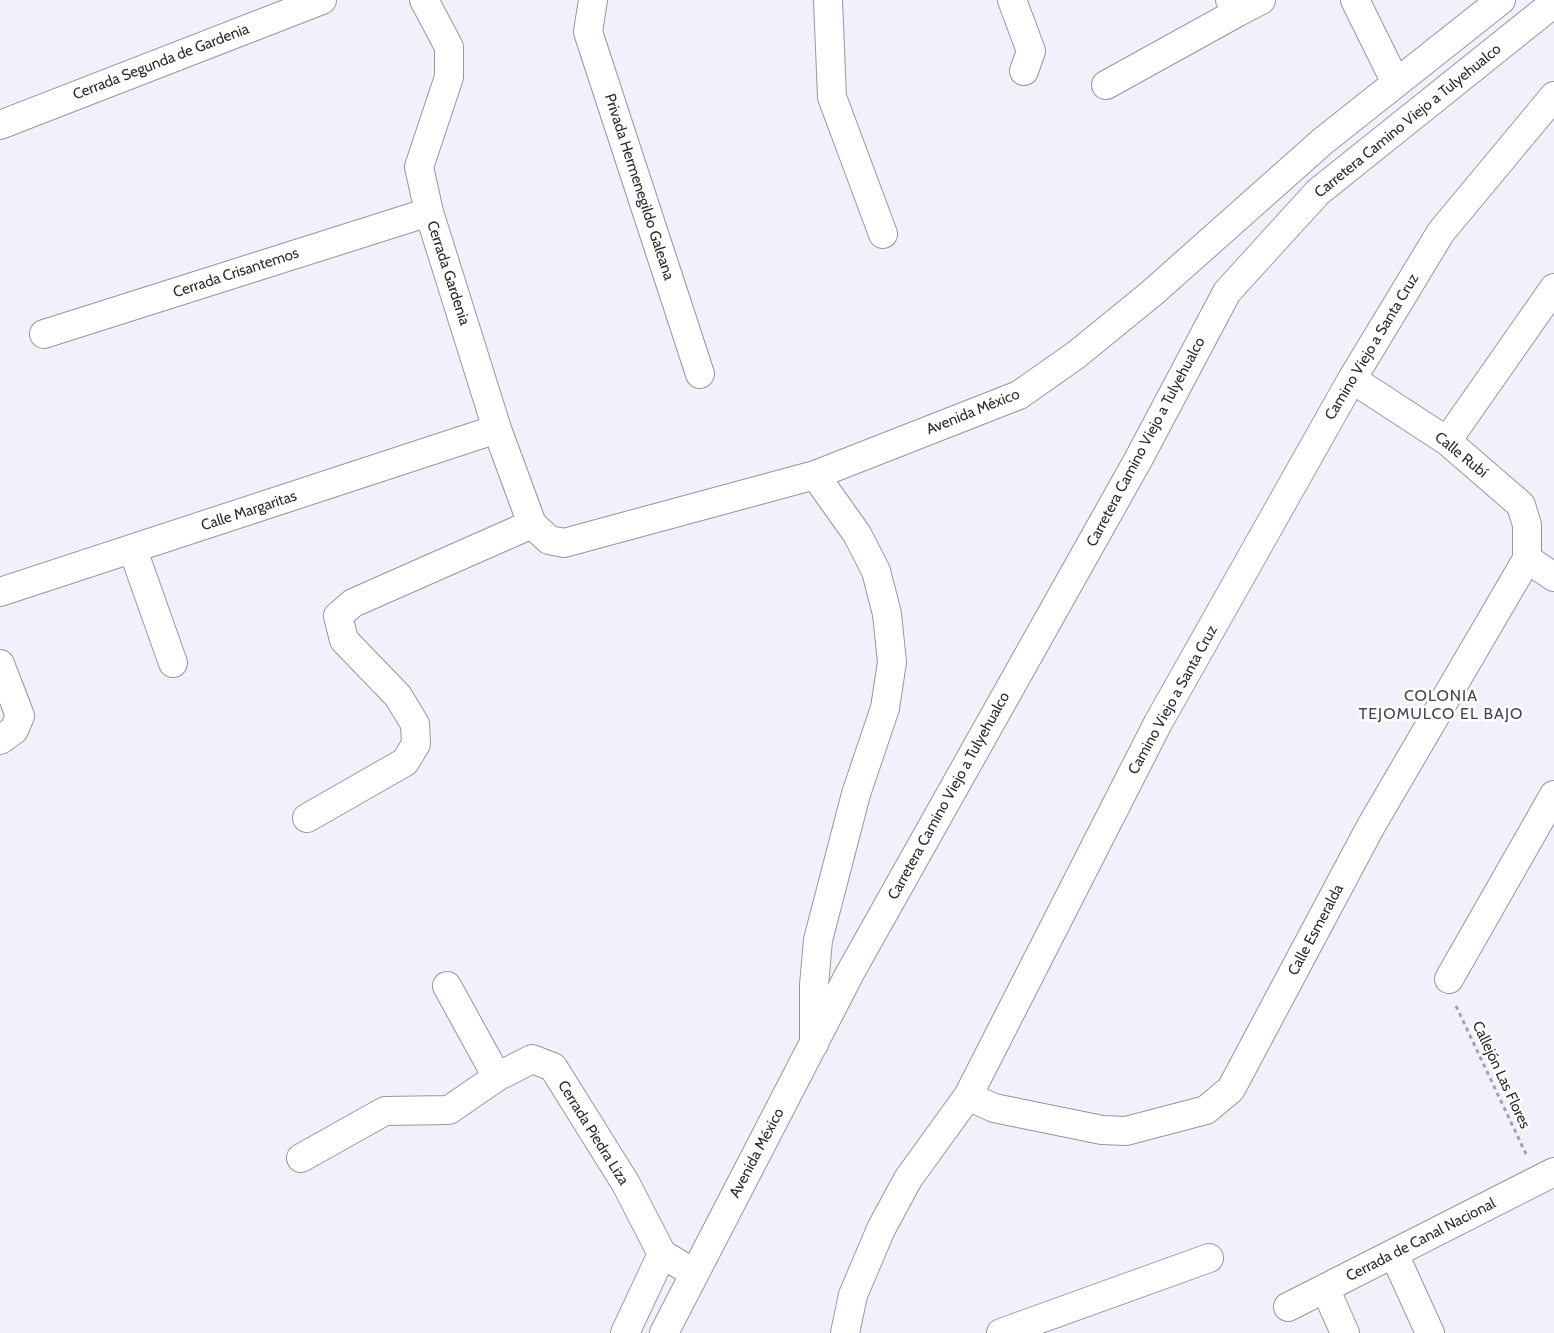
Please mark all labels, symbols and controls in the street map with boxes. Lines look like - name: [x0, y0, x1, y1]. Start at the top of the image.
- street label: Cerrada Segunda de Gardenia: [70, 20, 252, 104]
- street label: Carretera Camino Viejo a Tulyehualco: [1311, 40, 1505, 202]
- street label: Privada Hermenegildo Galeana: [600, 91, 678, 283]
- street label: Cerrada Gardenia: [423, 218, 473, 328]
- street label: Cerrada Crisantemos: [171, 244, 301, 302]
- street label: Camino Viejo a Santa Cruz: [1321, 271, 1423, 423]
- street label: Carretera Camino Viejo a Tulyehualco: [1083, 334, 1209, 550]
- street label: Avenida México: [924, 385, 1022, 439]
- street label: Calle Rubí: [1431, 428, 1491, 482]
- street label: Calle Margaritas: [199, 487, 299, 535]
- street label: Camino Viejo a Santa Cruz: [1125, 622, 1221, 778]
- district label: COLONIA TEJOMULCO EL BAJO: [1357, 686, 1525, 724]
- street label: Carretera Camino Viejo a Tulyehualco: [884, 689, 1014, 903]
- street label: Calle Esmeralda: [1284, 881, 1348, 979]
- street label: Callejón Las Flores: [1468, 1018, 1534, 1132]
- street label: Cerrada Piedra Liza: [554, 1077, 632, 1189]
- street label: Avenida México: [726, 1105, 788, 1201]
- street label: Cerrada de Canal Nacional: [1343, 1194, 1499, 1286]

